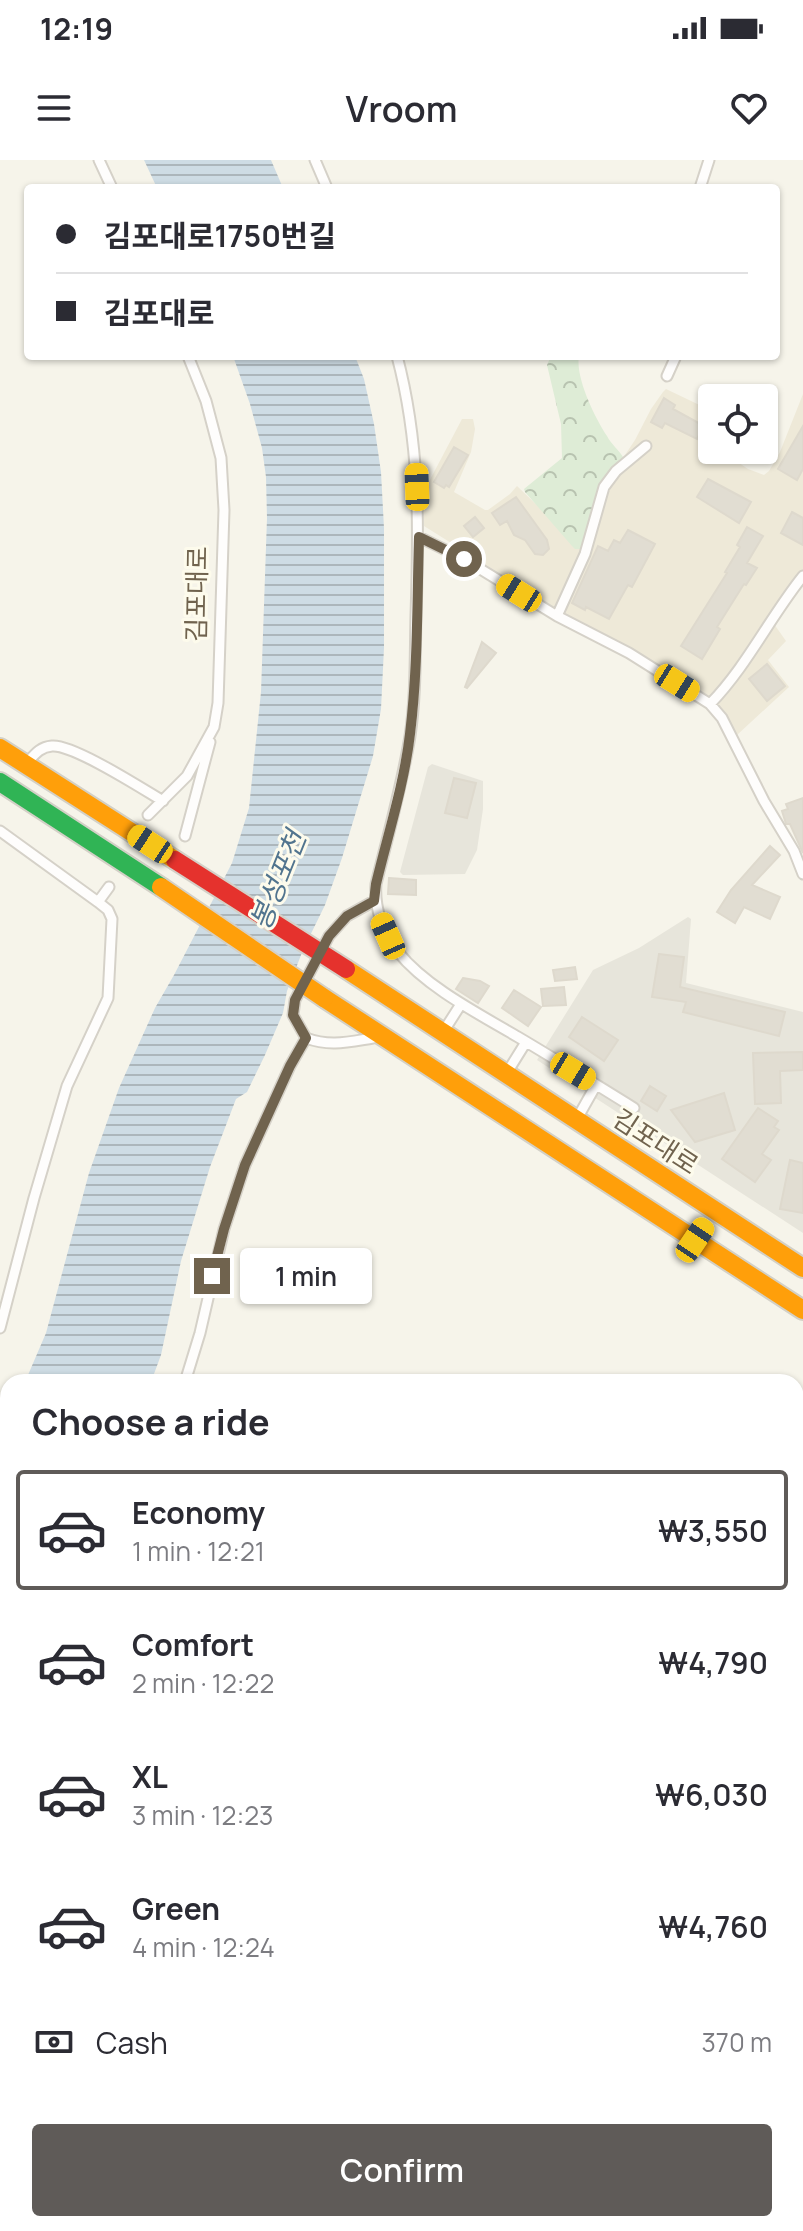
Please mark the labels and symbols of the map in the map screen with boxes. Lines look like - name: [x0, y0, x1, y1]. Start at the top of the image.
- car: [404, 463, 430, 511]
- route start: [446, 541, 482, 577]
- street label: 김포대로: [177, 546, 215, 642]
- car: [492, 570, 546, 616]
- car: [650, 660, 704, 706]
- car: [123, 821, 177, 867]
- water label: 봉성포천: [240, 822, 315, 935]
- car: [367, 909, 409, 963]
- car: [546, 1048, 600, 1094]
- street label: 김포대로: [606, 1100, 706, 1182]
- car: [672, 1213, 718, 1267]
- callout: 1 min: [240, 1248, 372, 1304]
- route end: [194, 1258, 230, 1294]

